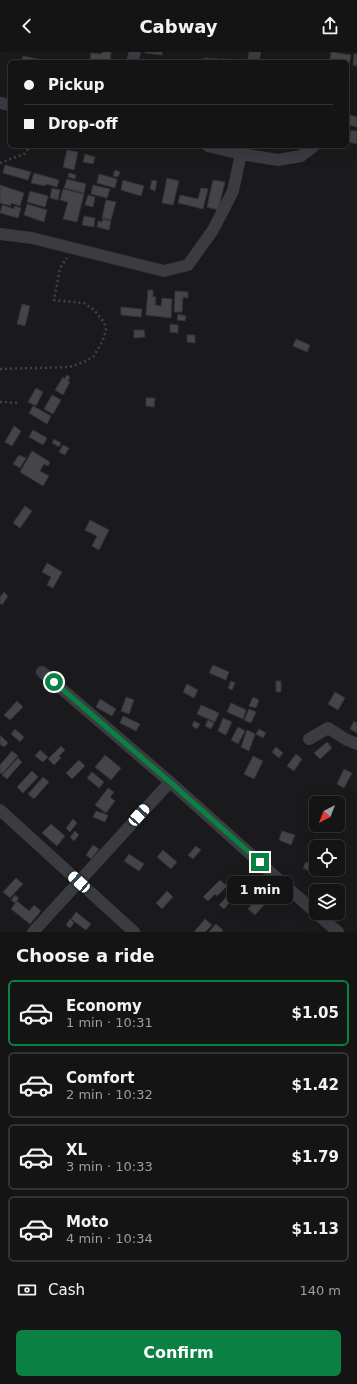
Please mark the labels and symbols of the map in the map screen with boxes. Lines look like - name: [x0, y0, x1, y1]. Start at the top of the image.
- route start: [45, 673, 63, 691]
- north arrow: [309, 796, 345, 832]
- car: [127, 802, 151, 828]
- route end: [251, 853, 269, 871]
- car: [66, 870, 92, 894]
- callout: 1 min: [227, 876, 293, 904]

